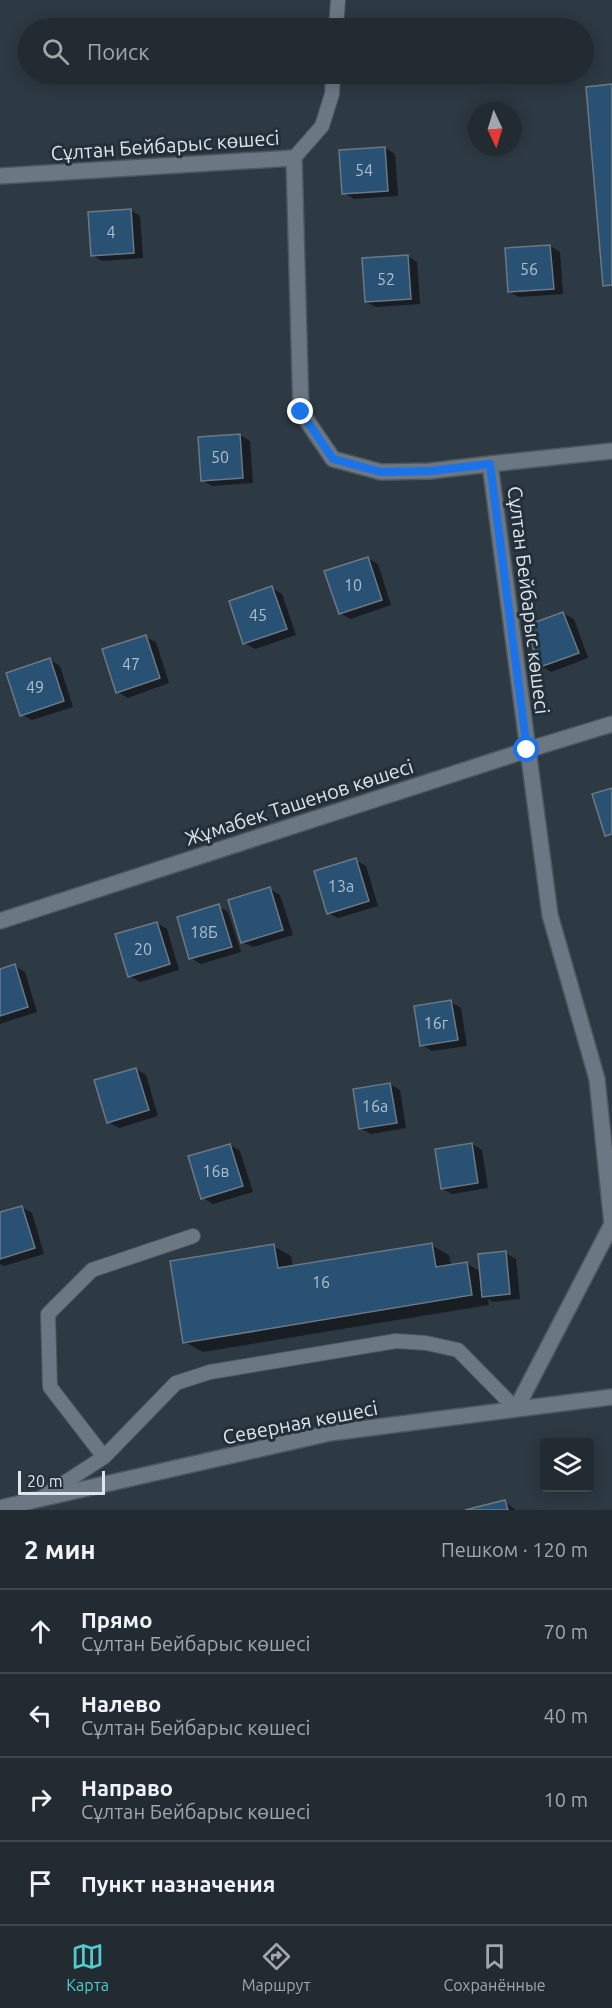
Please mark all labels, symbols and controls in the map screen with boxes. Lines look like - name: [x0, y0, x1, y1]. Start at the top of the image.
- search box: [18, 18, 594, 84]
- icon: search: [39, 35, 72, 68]
- text: Поиск: [87, 39, 150, 64]
- north arrow: [468, 102, 522, 156]
- street label: Сұлтан Бейбарыс көшесі: [50, 126, 280, 164]
- house number: 54: [355, 161, 373, 179]
- house number: 4: [106, 223, 116, 241]
- house number: 56: [520, 260, 538, 278]
- house number: 52: [377, 270, 395, 288]
- route end: [287, 398, 313, 424]
- house number: 50: [211, 448, 229, 466]
- street label: Сұлтан Бейбарыс көшесі: [504, 485, 554, 715]
- house number: 10: [344, 576, 362, 594]
- house number: 45: [249, 606, 267, 624]
- house number: 47: [122, 655, 140, 673]
- house number: 49: [26, 678, 44, 696]
- route start: [513, 736, 539, 762]
- street label: Жұмабек Ташенов көшесі: [182, 754, 416, 850]
- house number: 13а: [328, 877, 354, 895]
- house number: 18Б: [190, 923, 218, 941]
- house number: 20: [134, 940, 152, 958]
- house number: 16г: [424, 1014, 449, 1032]
- house number: 16а: [362, 1097, 388, 1115]
- house number: 16в: [203, 1162, 229, 1180]
- house number: 16: [312, 1273, 330, 1291]
- street label: Северная көшесі: [221, 1396, 379, 1448]
- map controls: [540, 1438, 594, 1492]
- button: layers: [540, 1438, 594, 1492]
- scale bar: [18, 1468, 105, 1496]
- text: 20 m: [27, 1472, 63, 1490]
- text: 2 мин: [24, 1535, 96, 1564]
- text: Пешком · 120 m: [441, 1538, 588, 1561]
- text: Прямо: [81, 1607, 152, 1632]
- icon: ahead: [24, 1615, 57, 1648]
- text: 70 m: [544, 1620, 588, 1643]
- text: Сұлтан Бейбарыс көшесі: [81, 1632, 310, 1655]
- text: Налево: [81, 1691, 161, 1716]
- icon: left: [24, 1699, 57, 1732]
- text: 40 m: [544, 1704, 588, 1727]
- text: Сұлтан Бейбарыс көшесі: [81, 1716, 310, 1739]
- text: Направо: [81, 1775, 173, 1800]
- icon: right: [24, 1783, 57, 1816]
- text: 10 m: [544, 1788, 588, 1811]
- text: Сұлтан Бейбарыс көшесі: [81, 1800, 310, 1823]
- icon: arrive: [24, 1867, 57, 1900]
- text: Пункт назначения: [81, 1871, 275, 1896]
- tab: Карта: [66, 1940, 109, 1994]
- tab: Маршрут: [242, 1940, 311, 1994]
- tab: Сохранённые: [443, 1940, 546, 1994]

